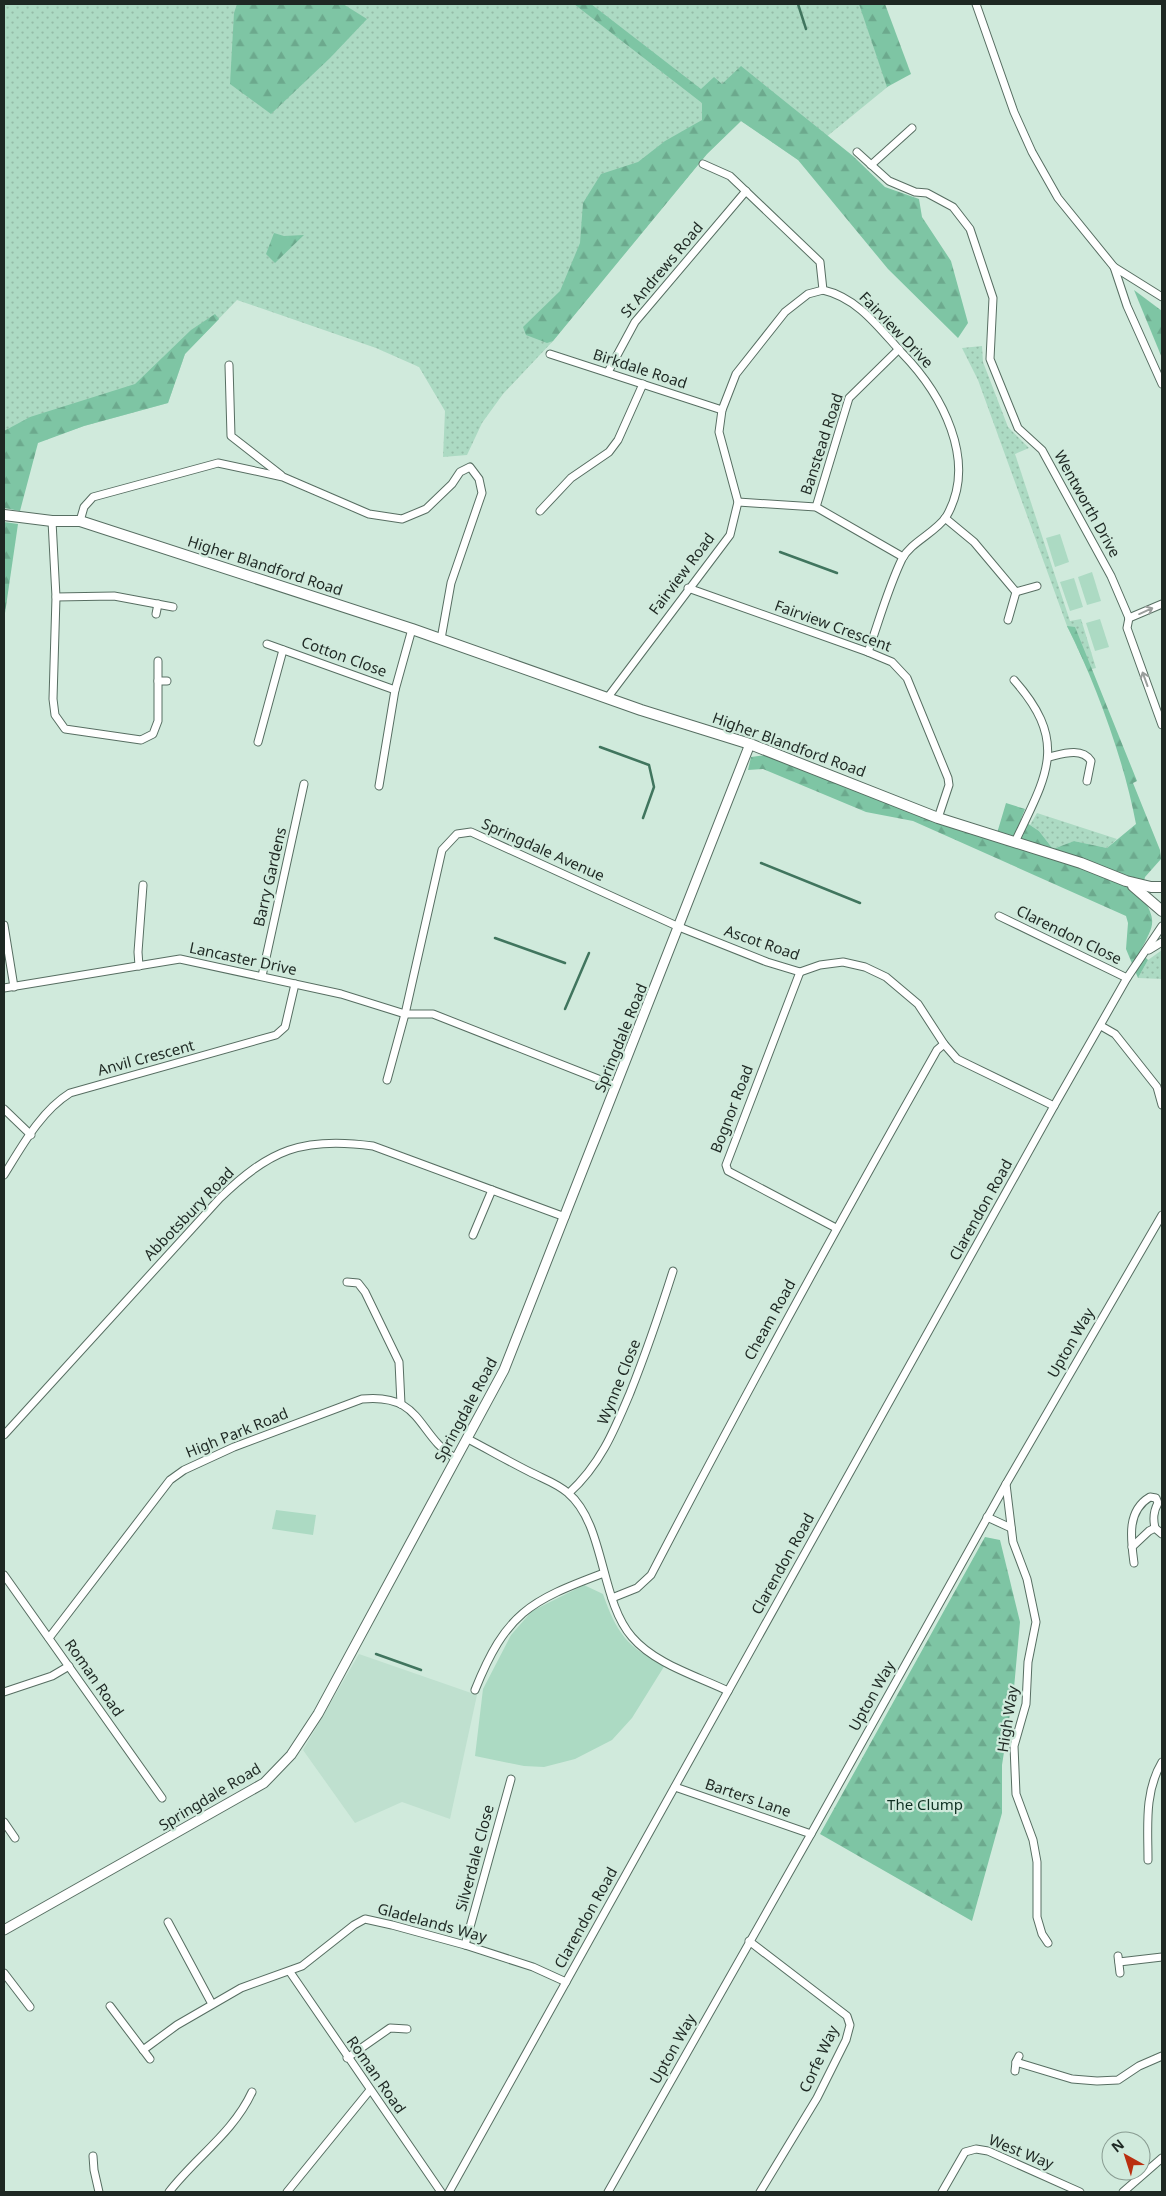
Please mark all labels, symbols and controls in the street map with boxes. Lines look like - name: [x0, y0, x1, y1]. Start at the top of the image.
- street label: St Andrews Road: [615, 217, 707, 321]
- street label: Fairview Drive: [855, 287, 938, 372]
- street label: Birkdale Road: [591, 343, 690, 393]
- street label: Banstead Road: [795, 390, 847, 497]
- street label: Wentworth Drive: [1050, 446, 1126, 561]
- street label: Fairview Road: [644, 528, 719, 618]
- street label: Higher Blandford Road: [185, 531, 345, 600]
- street label: Fairview Crescent: [772, 595, 895, 656]
- one-way arrow: [1138, 606, 1153, 616]
- street label: Cotton Close: [299, 631, 390, 681]
- one-way arrow: [1140, 672, 1149, 688]
- street label: Higher Blandford Road: [710, 707, 869, 781]
- street label: Springdale Avenue: [479, 813, 608, 885]
- street label: Barry Gardens: [248, 825, 290, 928]
- street label: Clarendon Close: [1013, 900, 1125, 968]
- street label: Ascot Road: [722, 920, 803, 964]
- street label: Lancaster Drive: [188, 937, 299, 979]
- street label: Springdale Road: [589, 980, 651, 1095]
- street label: Anvil Crescent: [95, 1034, 197, 1080]
- street label: Bognor Road: [705, 1062, 757, 1155]
- street label: Clarendon Road: [944, 1155, 1016, 1264]
- street label: Abbotsbury Road: [139, 1162, 238, 1264]
- street label: Cheam Road: [739, 1275, 800, 1364]
- street label: Upton Way: [1042, 1304, 1098, 1381]
- street label: Wynne Close: [592, 1336, 644, 1427]
- street label: Springdale Road: [429, 1354, 501, 1465]
- street label: High Park Road: [182, 1402, 291, 1462]
- street label: Clarendon Road: [746, 1509, 818, 1618]
- street label: Roman Road: [61, 1635, 129, 1720]
- street label: Upton Way: [844, 1656, 899, 1734]
- street label: High Way: [992, 1684, 1022, 1754]
- street label: Springdale Road: [155, 1758, 264, 1835]
- street label: Barters Lane: [703, 1773, 794, 1821]
- park label: The Clump: [887, 1794, 963, 1814]
- street label: Silverdale Close: [450, 1802, 498, 1913]
- street label: Clarendon Road: [549, 1863, 621, 1972]
- street label: Gladelands Way: [375, 1898, 489, 1946]
- street label: Upton Way: [645, 2009, 700, 2087]
- street label: Corfe Way: [794, 2021, 843, 2095]
- street label: Roman Road: [343, 2032, 411, 2117]
- street label: West Way: [986, 2129, 1057, 2173]
- north arrow: [1101, 2131, 1151, 2181]
- text: N: [1107, 2135, 1128, 2156]

